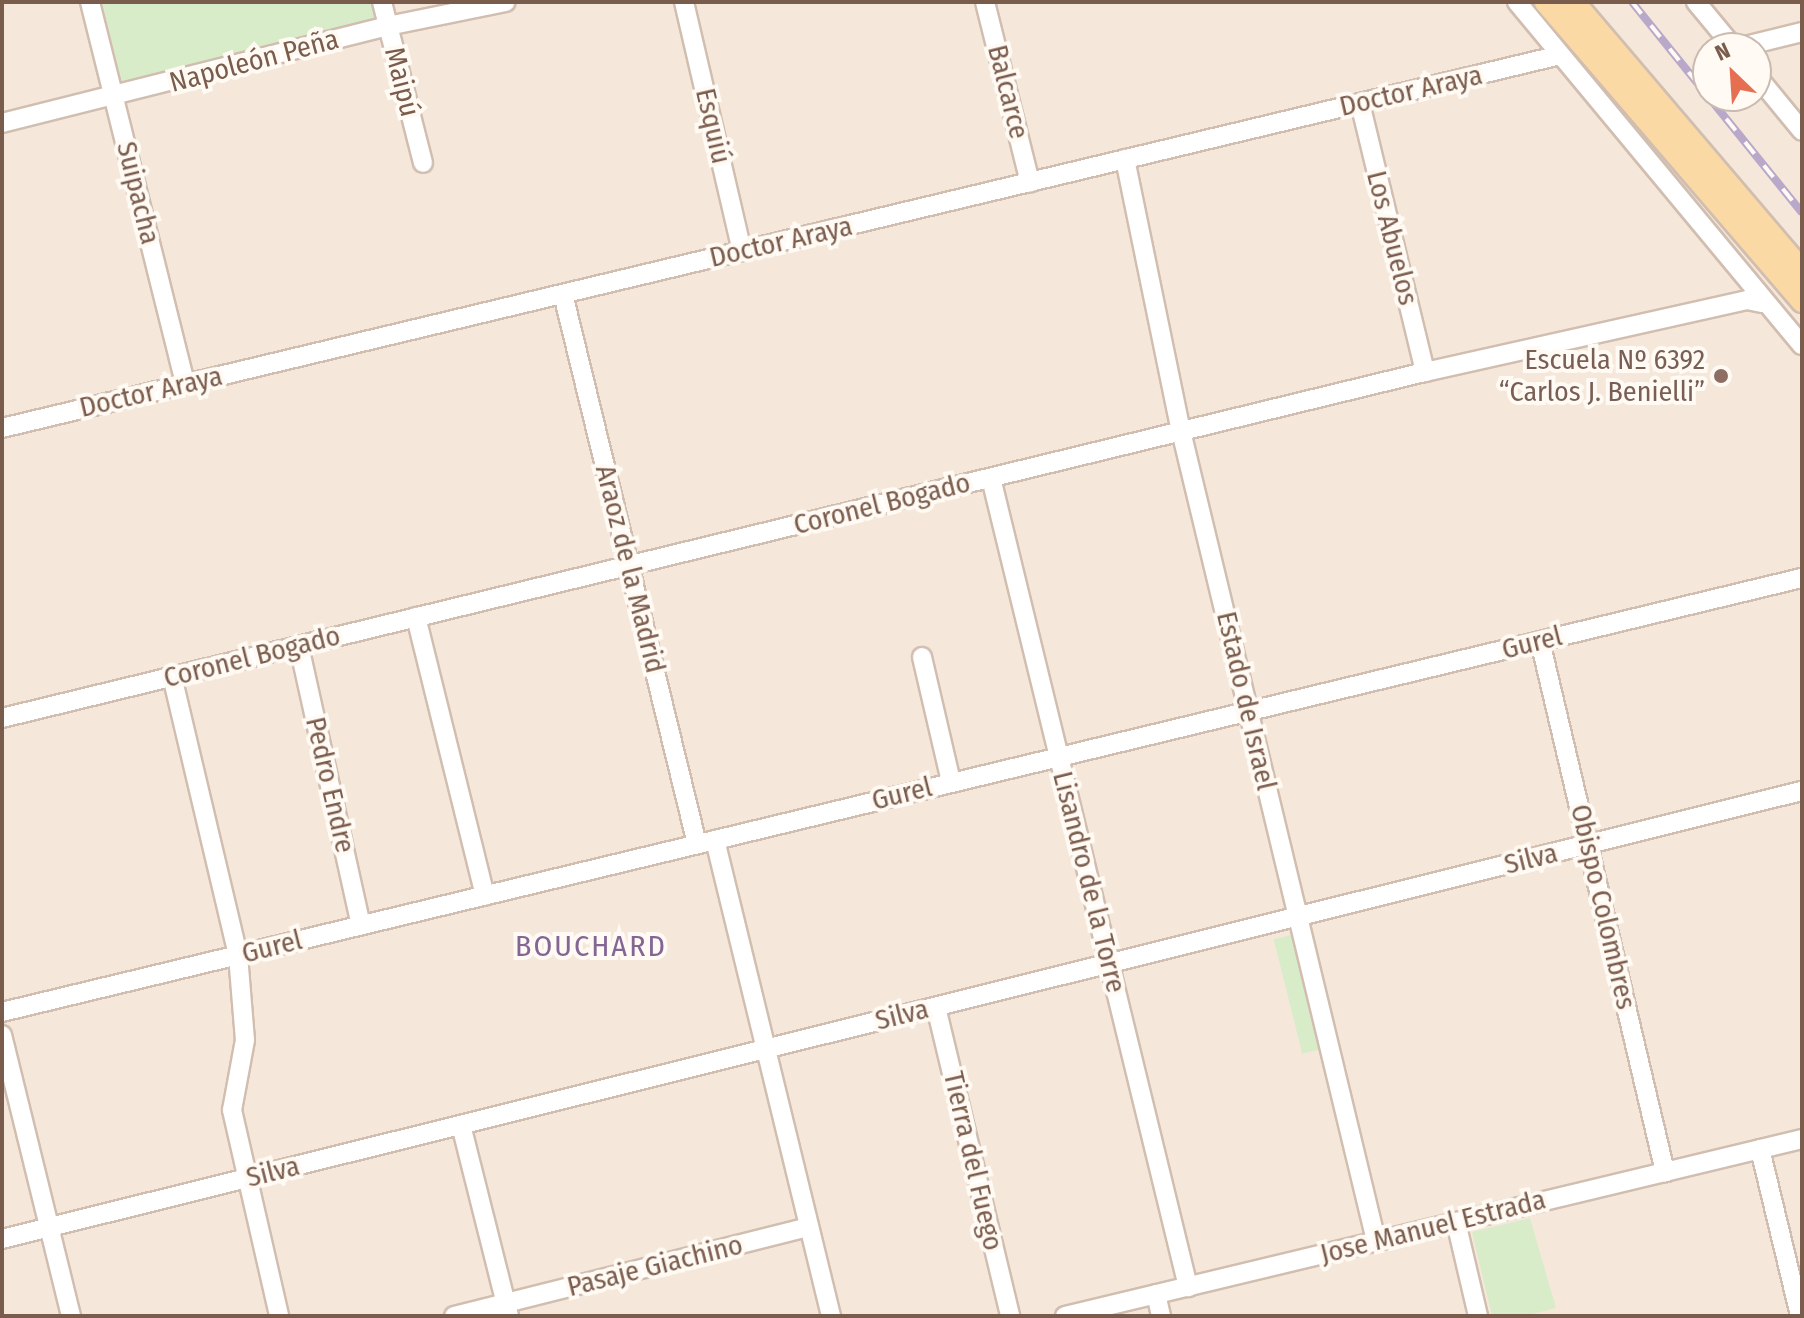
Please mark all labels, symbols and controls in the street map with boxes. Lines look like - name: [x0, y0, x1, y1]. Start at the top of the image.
- street label: Napoleón Peña: [166, 22, 342, 100]
- north arrow: [1692, 32, 1772, 112]
- text: N: [1711, 37, 1734, 67]
- street label: Balcarce: [980, 42, 1036, 142]
- street label: Maipú: [377, 44, 427, 120]
- street label: Doctor Araya: [1336, 58, 1486, 124]
- street label: Esquiú: [688, 85, 738, 167]
- street label: Suipacha: [109, 138, 167, 248]
- street label: Los Abuelos: [1359, 167, 1425, 309]
- street label: Doctor Araya: [706, 209, 856, 275]
- place label: Escuela Nº 6392 “Carlos J. Benielli”: [1499, 343, 1705, 409]
- street label: Doctor Araya: [76, 359, 226, 425]
- marker: Escuela Nº 6392 “Carlos J. Benielli”: [1712, 367, 1730, 385]
- street label: Araoz de la Madrid: [588, 462, 672, 676]
- street label: Coronel Bogado: [790, 466, 974, 542]
- street label: Estado de Israel: [1209, 608, 1283, 794]
- street label: Coronel Bogado: [160, 619, 344, 695]
- street label: Gurel: [1498, 619, 1566, 667]
- street label: Pedro Endre: [298, 714, 362, 856]
- street label: Lisandro de la Torre: [1045, 768, 1133, 996]
- street label: Gurel: [868, 770, 936, 818]
- street label: Obispo Colombres: [1563, 801, 1643, 1013]
- street label: Silva: [1501, 836, 1561, 882]
- street label: Gurel: [238, 923, 306, 971]
- district label: BOUCHARD: [515, 928, 667, 964]
- street label: Silva: [872, 992, 932, 1038]
- street label: Tierra del Fuego: [936, 1068, 1010, 1254]
- street label: Silva: [243, 1149, 303, 1195]
- street label: Jose Manuel Estrada: [1317, 1183, 1549, 1271]
- street label: Pasaje Giachino: [564, 1228, 746, 1304]

